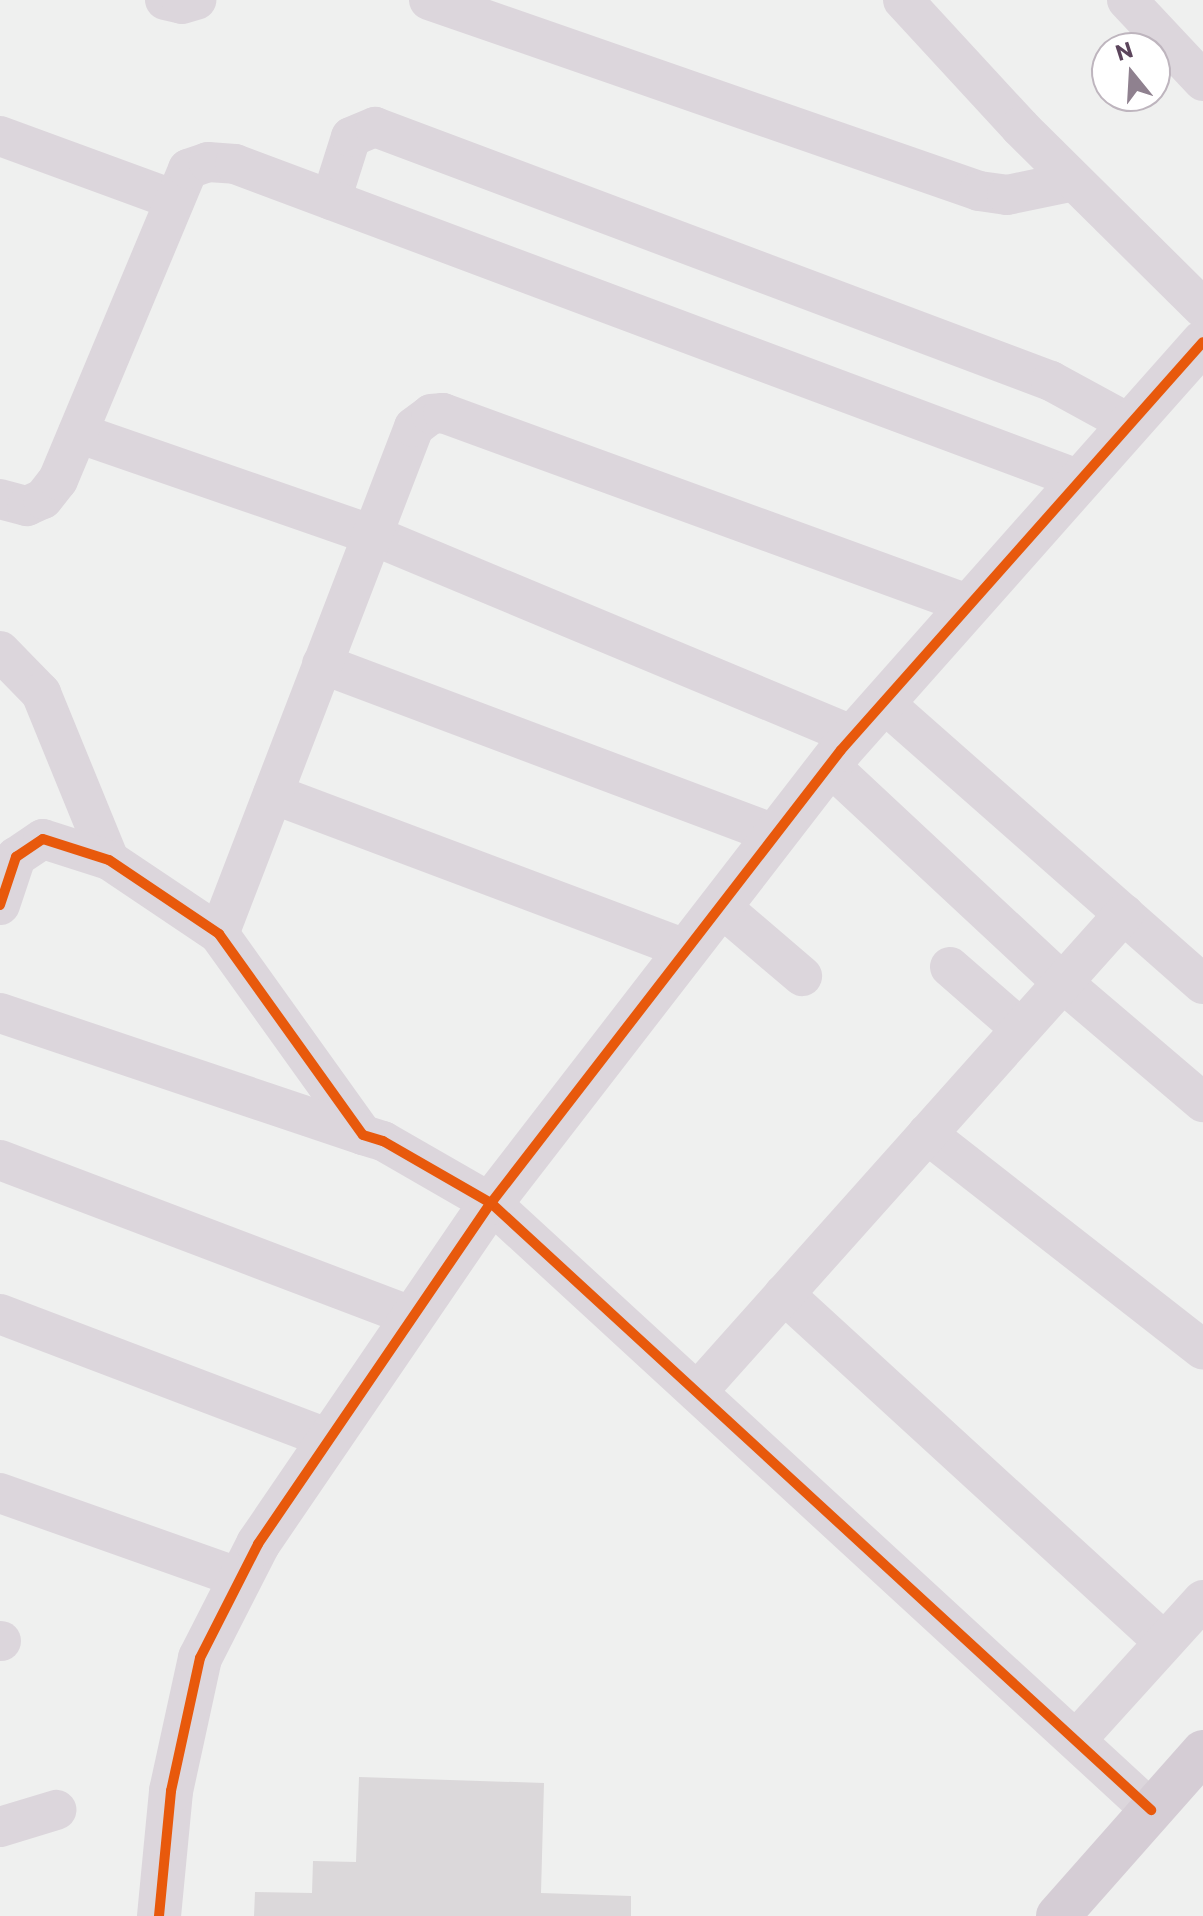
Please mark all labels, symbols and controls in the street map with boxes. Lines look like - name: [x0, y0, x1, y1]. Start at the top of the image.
- north arrow: [1091, 32, 1171, 112]
- text: N: [1112, 35, 1136, 66]

